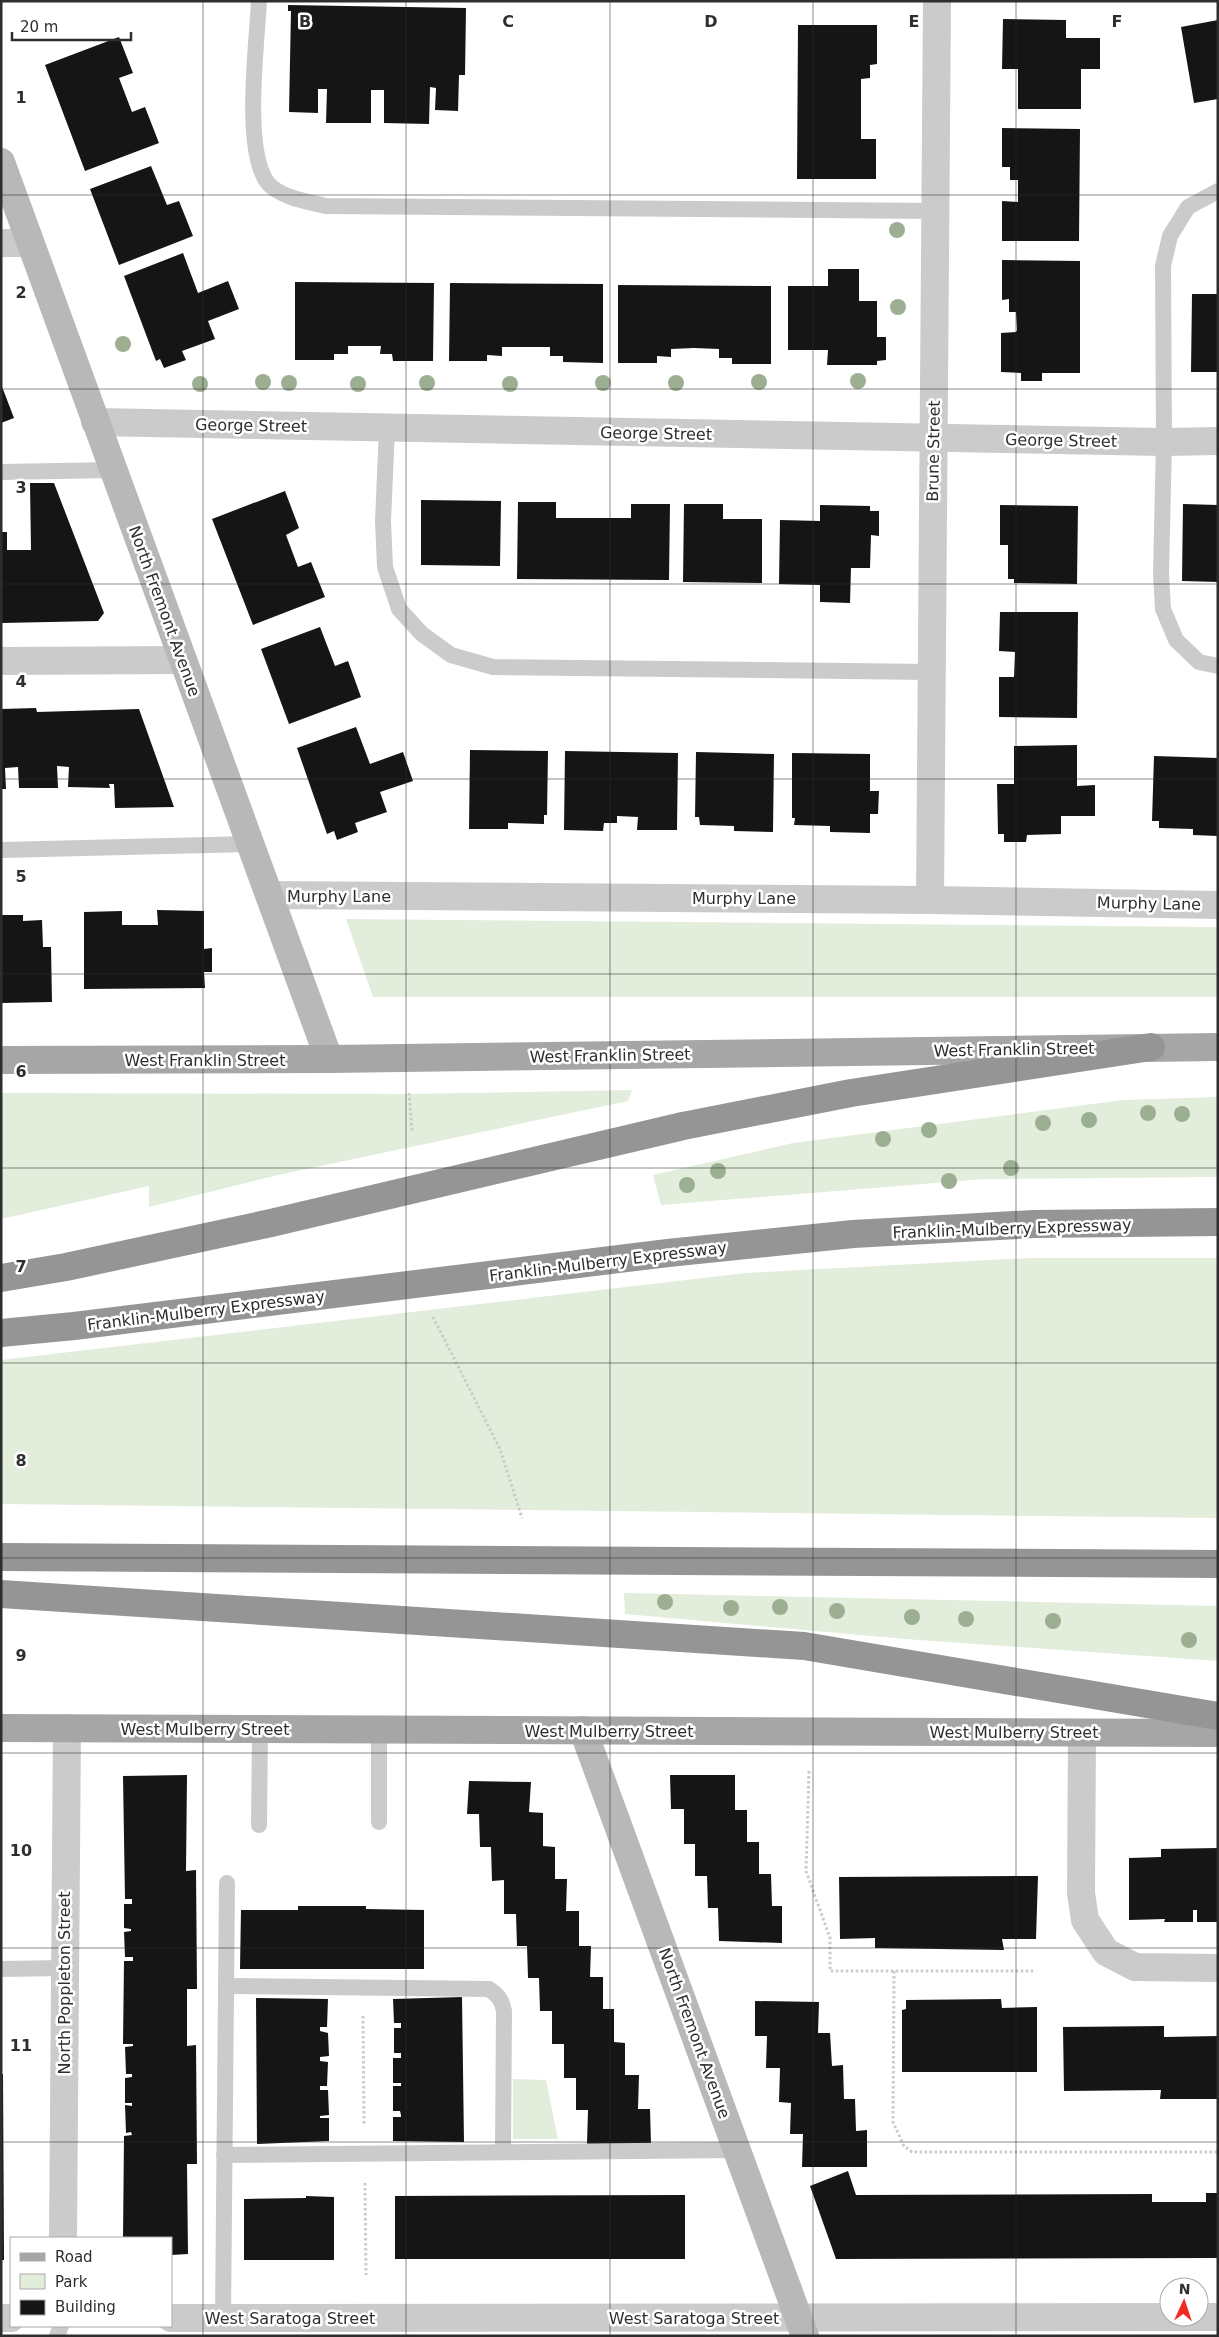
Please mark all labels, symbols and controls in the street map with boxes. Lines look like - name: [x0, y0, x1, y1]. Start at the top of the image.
- scale bar: [12, 10, 131, 42]
- text: B: [299, 12, 311, 31]
- text: C: [502, 12, 514, 31]
- text: D: [704, 12, 718, 31]
- text: E: [909, 12, 919, 31]
- text: F: [1112, 12, 1122, 31]
- text: 20 m: [20, 18, 58, 36]
- text: 1: [15, 88, 27, 107]
- text: 2: [15, 283, 27, 302]
- street label: Brune Street: [923, 400, 944, 502]
- street label: George Street: [195, 415, 307, 436]
- street label: George Street: [600, 423, 712, 444]
- street label: George Street: [1005, 430, 1117, 451]
- text: 3: [15, 478, 27, 497]
- street label: North Fremont Avenue: [125, 523, 204, 699]
- text: 4: [15, 672, 27, 691]
- text: 5: [15, 867, 27, 886]
- street label: Murphy Lane: [287, 887, 391, 906]
- street label: Murphy Lane: [692, 889, 796, 908]
- street label: Murphy Lane: [1097, 893, 1201, 914]
- street label: West Franklin Street: [933, 1039, 1095, 1060]
- street label: West Franklin Street: [529, 1045, 691, 1066]
- street label: West Franklin Street: [125, 1051, 285, 1070]
- text: 6: [15, 1062, 27, 1081]
- street label: Franklin-Mulberry Expressway: [892, 1215, 1132, 1242]
- street label: Franklin-Mulberry Expressway: [488, 1237, 728, 1286]
- text: 7: [15, 1257, 27, 1276]
- street label: Franklin-Mulberry Expressway: [86, 1286, 326, 1335]
- text: 8: [15, 1451, 27, 1470]
- text: 9: [15, 1646, 27, 1665]
- street label: West Mulberry Street: [121, 1720, 289, 1739]
- street label: West Mulberry Street: [525, 1722, 693, 1741]
- street label: West Mulberry Street: [930, 1723, 1098, 1742]
- text: 10: [10, 1841, 32, 1860]
- street label: North Poppleton Street: [55, 1891, 74, 2075]
- street label: North Fremont Avenue: [655, 1945, 734, 2121]
- text: 11: [10, 2036, 32, 2055]
- legend: [10, 2237, 172, 2327]
- text: Road: [55, 2248, 93, 2266]
- text: Park: [55, 2273, 88, 2291]
- north arrow: [1159, 2277, 1209, 2327]
- text: N: [1178, 2281, 1191, 2297]
- text: Building: [55, 2298, 116, 2316]
- street label: West Saratoga Street: [205, 2309, 375, 2328]
- street label: West Saratoga Street: [609, 2309, 779, 2328]

